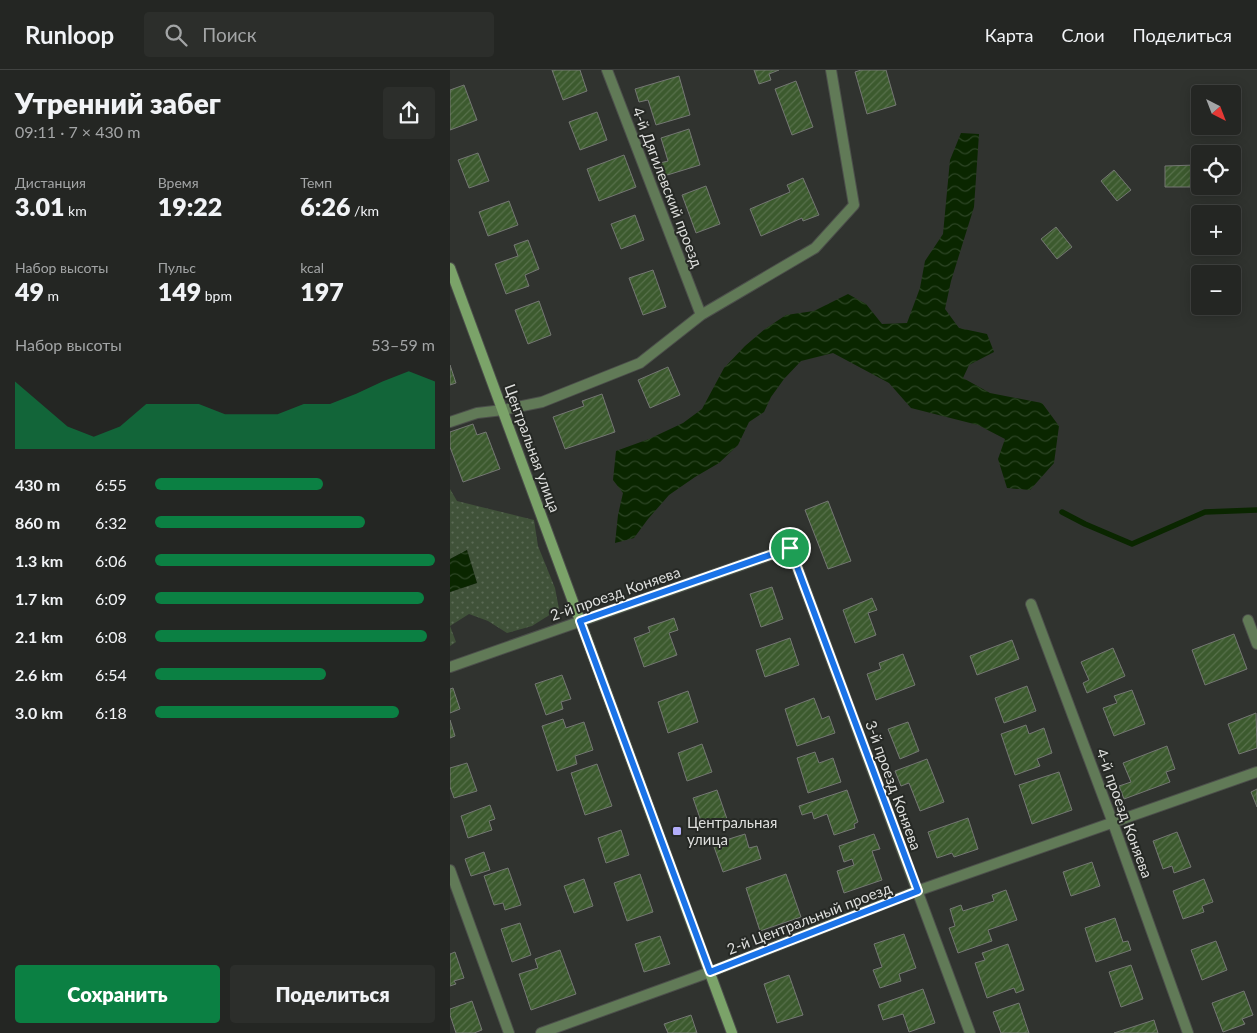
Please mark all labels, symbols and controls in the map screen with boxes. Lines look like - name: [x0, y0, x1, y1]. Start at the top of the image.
- search box: [144, 12, 494, 57]
- text: Runloop: [25, 20, 114, 49]
- icon: search: [162, 21, 190, 49]
- text: Поиск: [202, 23, 257, 46]
- text: Карта: [985, 24, 1033, 46]
- text: Слои: [1061, 24, 1105, 46]
- text: Поделиться: [1133, 24, 1232, 46]
- north arrow: [1191, 85, 1241, 135]
- map controls: [1191, 85, 1241, 315]
- text: Утренний забег: [15, 86, 221, 120]
- button: share: [383, 87, 435, 139]
- street label: 4-й Дягилевский проезд: [629, 104, 707, 270]
- text: 09:11 · 7 × 430 m: [15, 122, 140, 141]
- button: locate: [1191, 145, 1241, 195]
- text: Дистанция: [15, 174, 86, 191]
- text: Время: [158, 174, 199, 191]
- text: Темп: [300, 174, 332, 191]
- text: 3.01: [15, 191, 64, 221]
- text: 19:22: [158, 191, 222, 221]
- text: 6:26: [300, 191, 350, 221]
- text: km: [64, 202, 87, 219]
- text: /km: [350, 202, 379, 219]
- button: +: [1191, 205, 1241, 255]
- text: Набор высоты: [15, 259, 108, 276]
- text: Пульс: [158, 259, 196, 276]
- text: kcal: [300, 259, 324, 276]
- button: −: [1191, 265, 1241, 315]
- text: 49: [15, 276, 44, 306]
- text: 149: [158, 276, 201, 306]
- text: 197: [300, 276, 344, 306]
- text: m: [44, 287, 59, 304]
- text: bpm: [201, 287, 232, 304]
- text: Набор высоты: [15, 335, 122, 354]
- text: 53–59 m: [371, 335, 435, 354]
- street label: Центральная улица: [501, 381, 565, 515]
- text: 430 m: [15, 475, 60, 494]
- text: 6:55: [95, 475, 127, 494]
- text: 860 m: [15, 513, 60, 532]
- text: 6:32: [95, 513, 127, 532]
- pin: [769, 527, 811, 569]
- icon: arrive: [776, 534, 804, 562]
- text: 1.3 km: [15, 551, 63, 570]
- text: 6:06: [95, 551, 127, 570]
- street label: 2-й проезд Коняева: [548, 562, 682, 624]
- text: 1.7 km: [15, 589, 63, 608]
- text: 6:09: [95, 589, 127, 608]
- text: 2.1 km: [15, 627, 63, 646]
- text: 6:08: [95, 627, 127, 646]
- text: 2.6 km: [15, 665, 63, 684]
- text: 6:54: [95, 665, 127, 684]
- text: 3.0 km: [15, 703, 63, 722]
- text: 6:18: [95, 703, 127, 722]
- street label: 3-й проезд Коняева: [862, 718, 926, 852]
- street label: 4-й проезд Коняева: [1093, 746, 1157, 880]
- place label: Центральная улица: [687, 813, 777, 848]
- marker: Центральная улица: [671, 825, 683, 837]
- street label: 2-й Центральный проезд: [724, 878, 894, 958]
- button: Сохранить: [15, 965, 220, 1023]
- button: Поделиться: [230, 965, 435, 1023]

